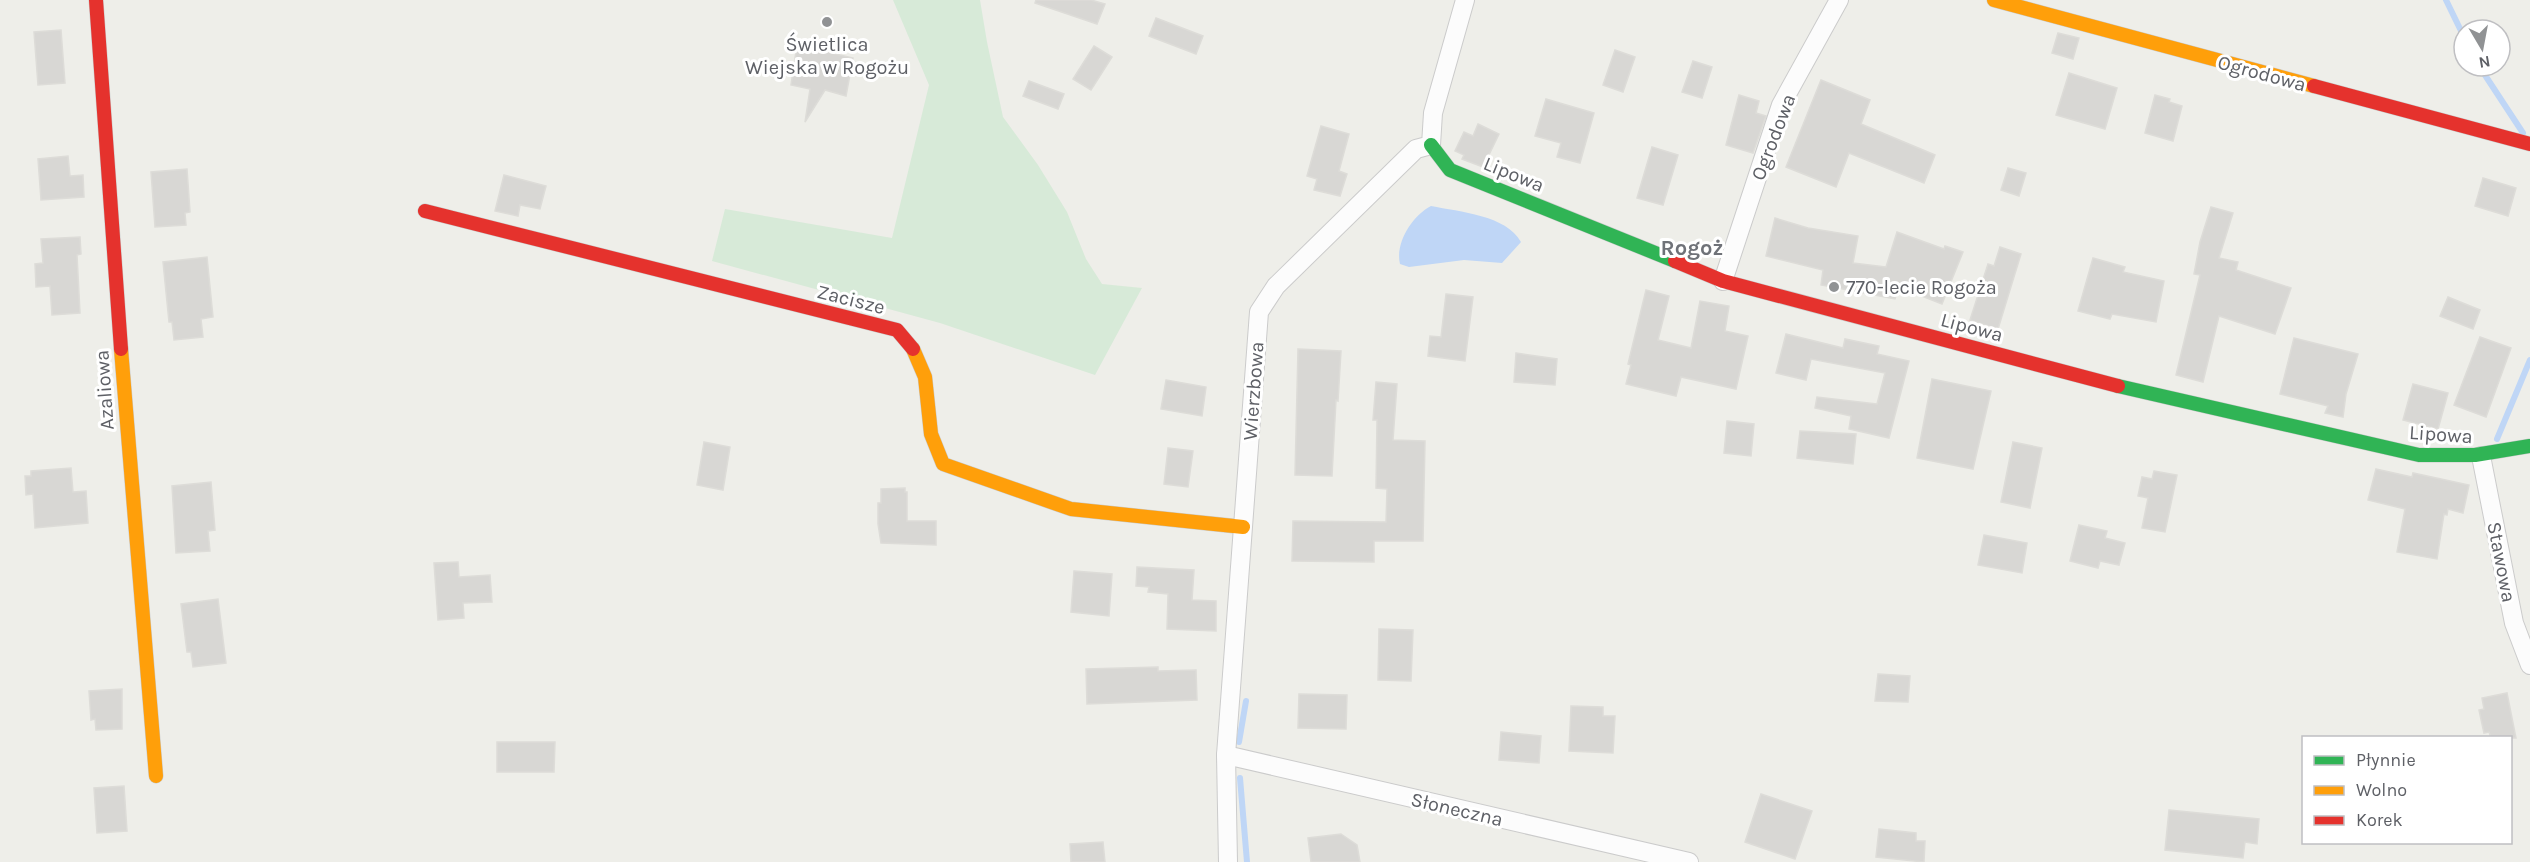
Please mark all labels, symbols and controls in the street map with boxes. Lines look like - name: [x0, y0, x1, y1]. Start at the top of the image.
- marker: Świetlica Wiejska w Rogożu: [820, 15, 834, 29]
- north arrow: [2452, 18, 2512, 78]
- place label: Świetlica Wiejska w Rogożu: [745, 32, 909, 79]
- street label: Ogrodowa: [2215, 51, 2309, 96]
- text: N: [2477, 52, 2492, 73]
- street label: Ogrodowa: [1746, 91, 1800, 184]
- street label: Lipowa: [1480, 152, 1548, 197]
- district label: Rogoż: [1661, 235, 1723, 261]
- place label: 770-lecie Rogoża: [1846, 276, 1997, 299]
- street label: Zacisze: [814, 280, 887, 319]
- marker: 770-lecie Rogoża: [1827, 280, 1841, 294]
- street label: Lipowa: [1938, 308, 2005, 347]
- street label: Wierzbowa: [1239, 341, 1268, 441]
- street label: Azaliowa: [90, 349, 119, 431]
- street label: Lipowa: [2409, 421, 2473, 448]
- street label: Stawowa: [2482, 520, 2521, 604]
- legend: [2302, 736, 2512, 844]
- text: Płynnie: [2356, 749, 2416, 771]
- text: Wolno: [2356, 779, 2407, 801]
- street label: Słoneczna: [1409, 788, 1505, 831]
- text: Korek: [2356, 809, 2403, 831]

